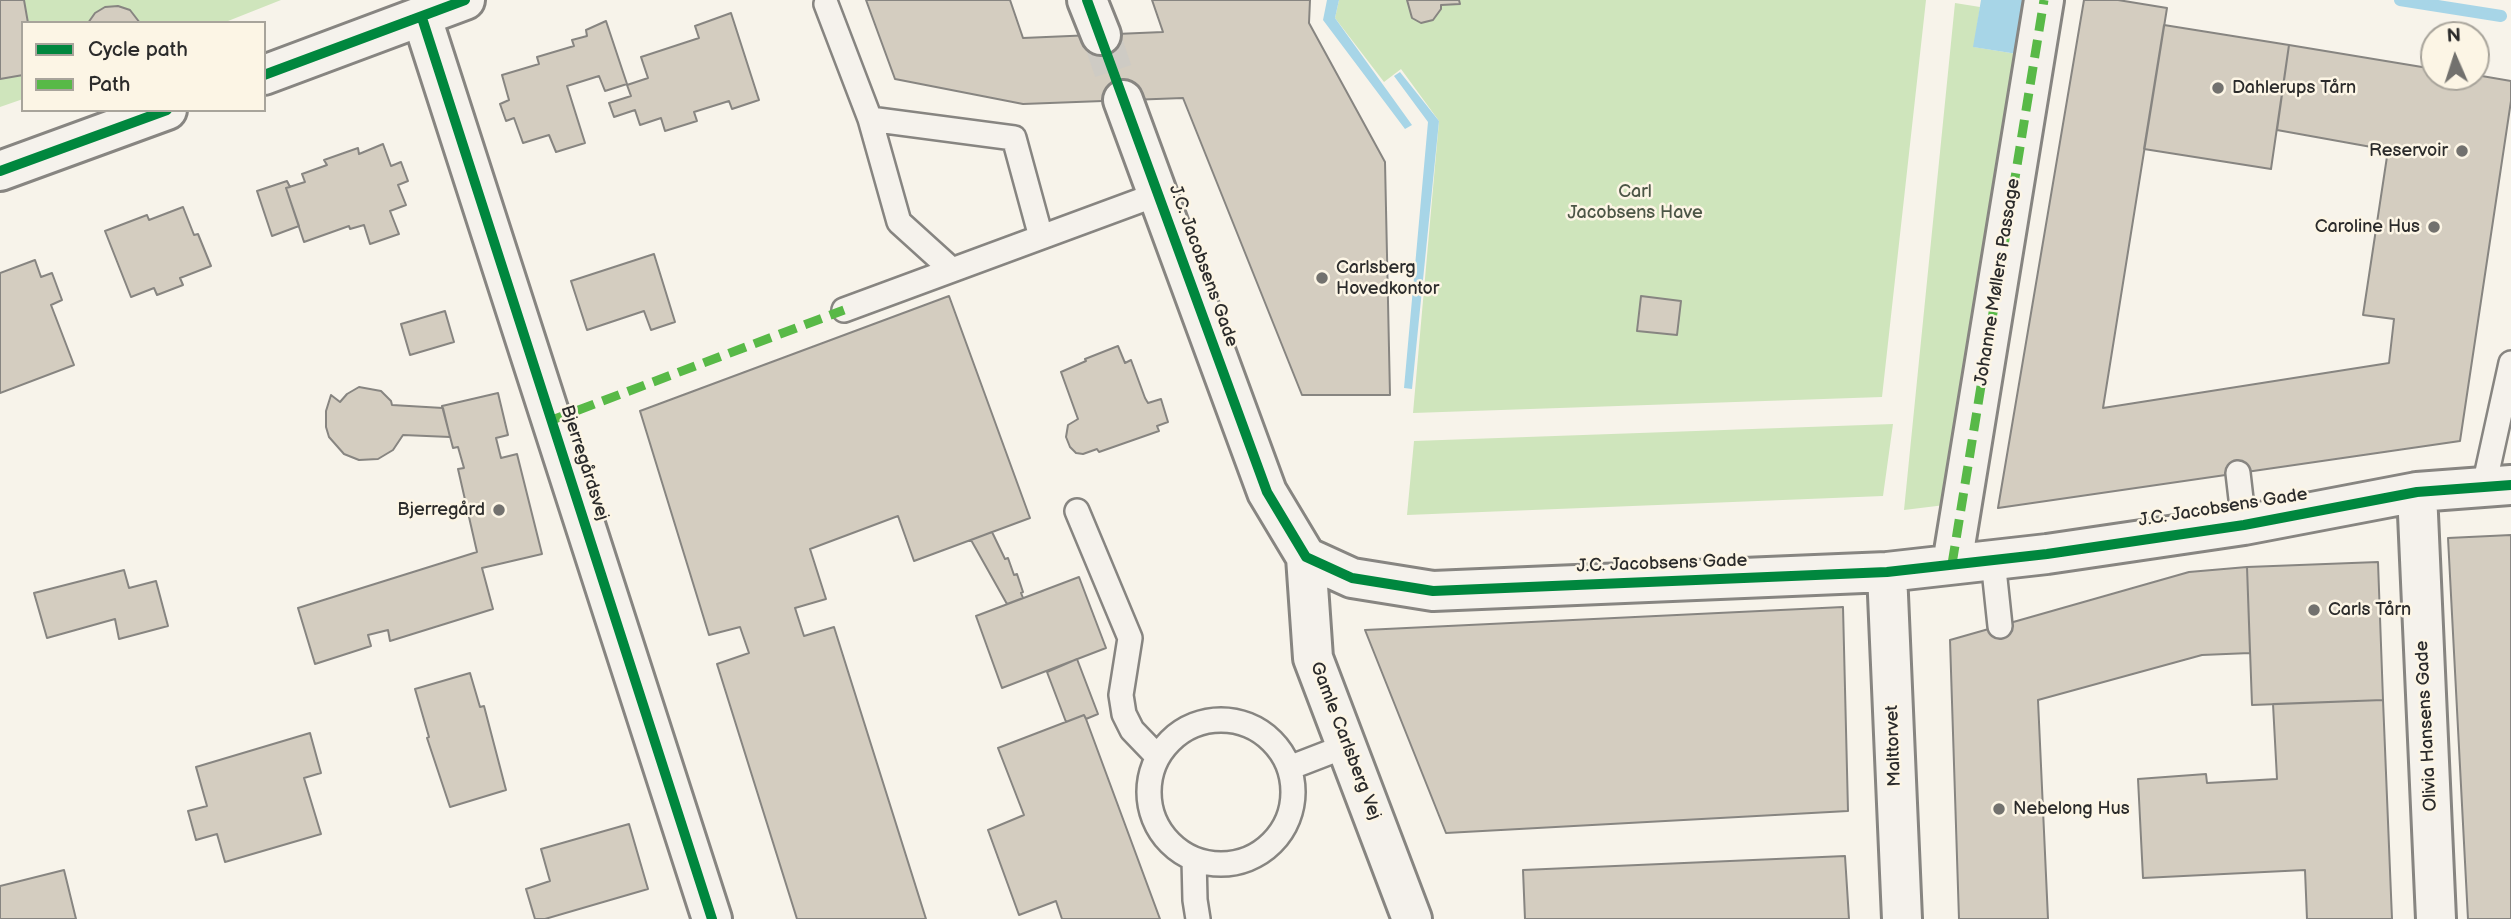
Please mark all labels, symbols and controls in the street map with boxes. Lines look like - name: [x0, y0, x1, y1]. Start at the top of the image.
- legend: [21, 21, 266, 112]
- north arrow: [2420, 21, 2490, 91]
- text: N: [2446, 25, 2462, 48]
- text: Cycle path: [88, 37, 188, 62]
- text: Path: [88, 72, 130, 97]
- place label: Dahlerups Tårn: [2232, 77, 2356, 99]
- marker: Dahlerups Tårn: [2210, 80, 2226, 96]
- place label: Reservoir: [2369, 140, 2448, 162]
- marker: Reservoir: [2454, 143, 2470, 159]
- street label: Johanne Møllers Passage: [1971, 177, 2025, 387]
- park label: Carl Jacobsens Have: [1567, 181, 1703, 224]
- street label: J.C. Jacobsens Gade: [1164, 182, 1242, 350]
- place label: Caroline Hus: [2315, 216, 2420, 238]
- marker: Caroline Hus: [2426, 219, 2442, 235]
- place label: Carlsberg Hovedkontor: [1336, 257, 1439, 300]
- marker: Carlsberg Hovedkontor: [1314, 270, 1330, 286]
- street label: Bjerregårdsvej: [555, 403, 613, 523]
- street label: J.C. Jacobsens Gade: [2137, 484, 2309, 532]
- place label: Bjerregård: [397, 499, 485, 521]
- marker: Bjerregård: [491, 502, 507, 518]
- street label: J.C. Jacobsens Gade: [1576, 550, 1748, 578]
- place label: Carls Tårn: [2328, 599, 2411, 621]
- marker: Carls Tårn: [2306, 602, 2322, 618]
- street label: Olivia Hansens Gade: [2412, 640, 2442, 812]
- street label: Gamle Carlsberg Vej: [1305, 659, 1385, 823]
- street label: Malttorvet: [1882, 705, 1906, 787]
- place label: Nebelong Hus: [2013, 798, 2130, 820]
- marker: Nebelong Hus: [1991, 801, 2007, 817]

